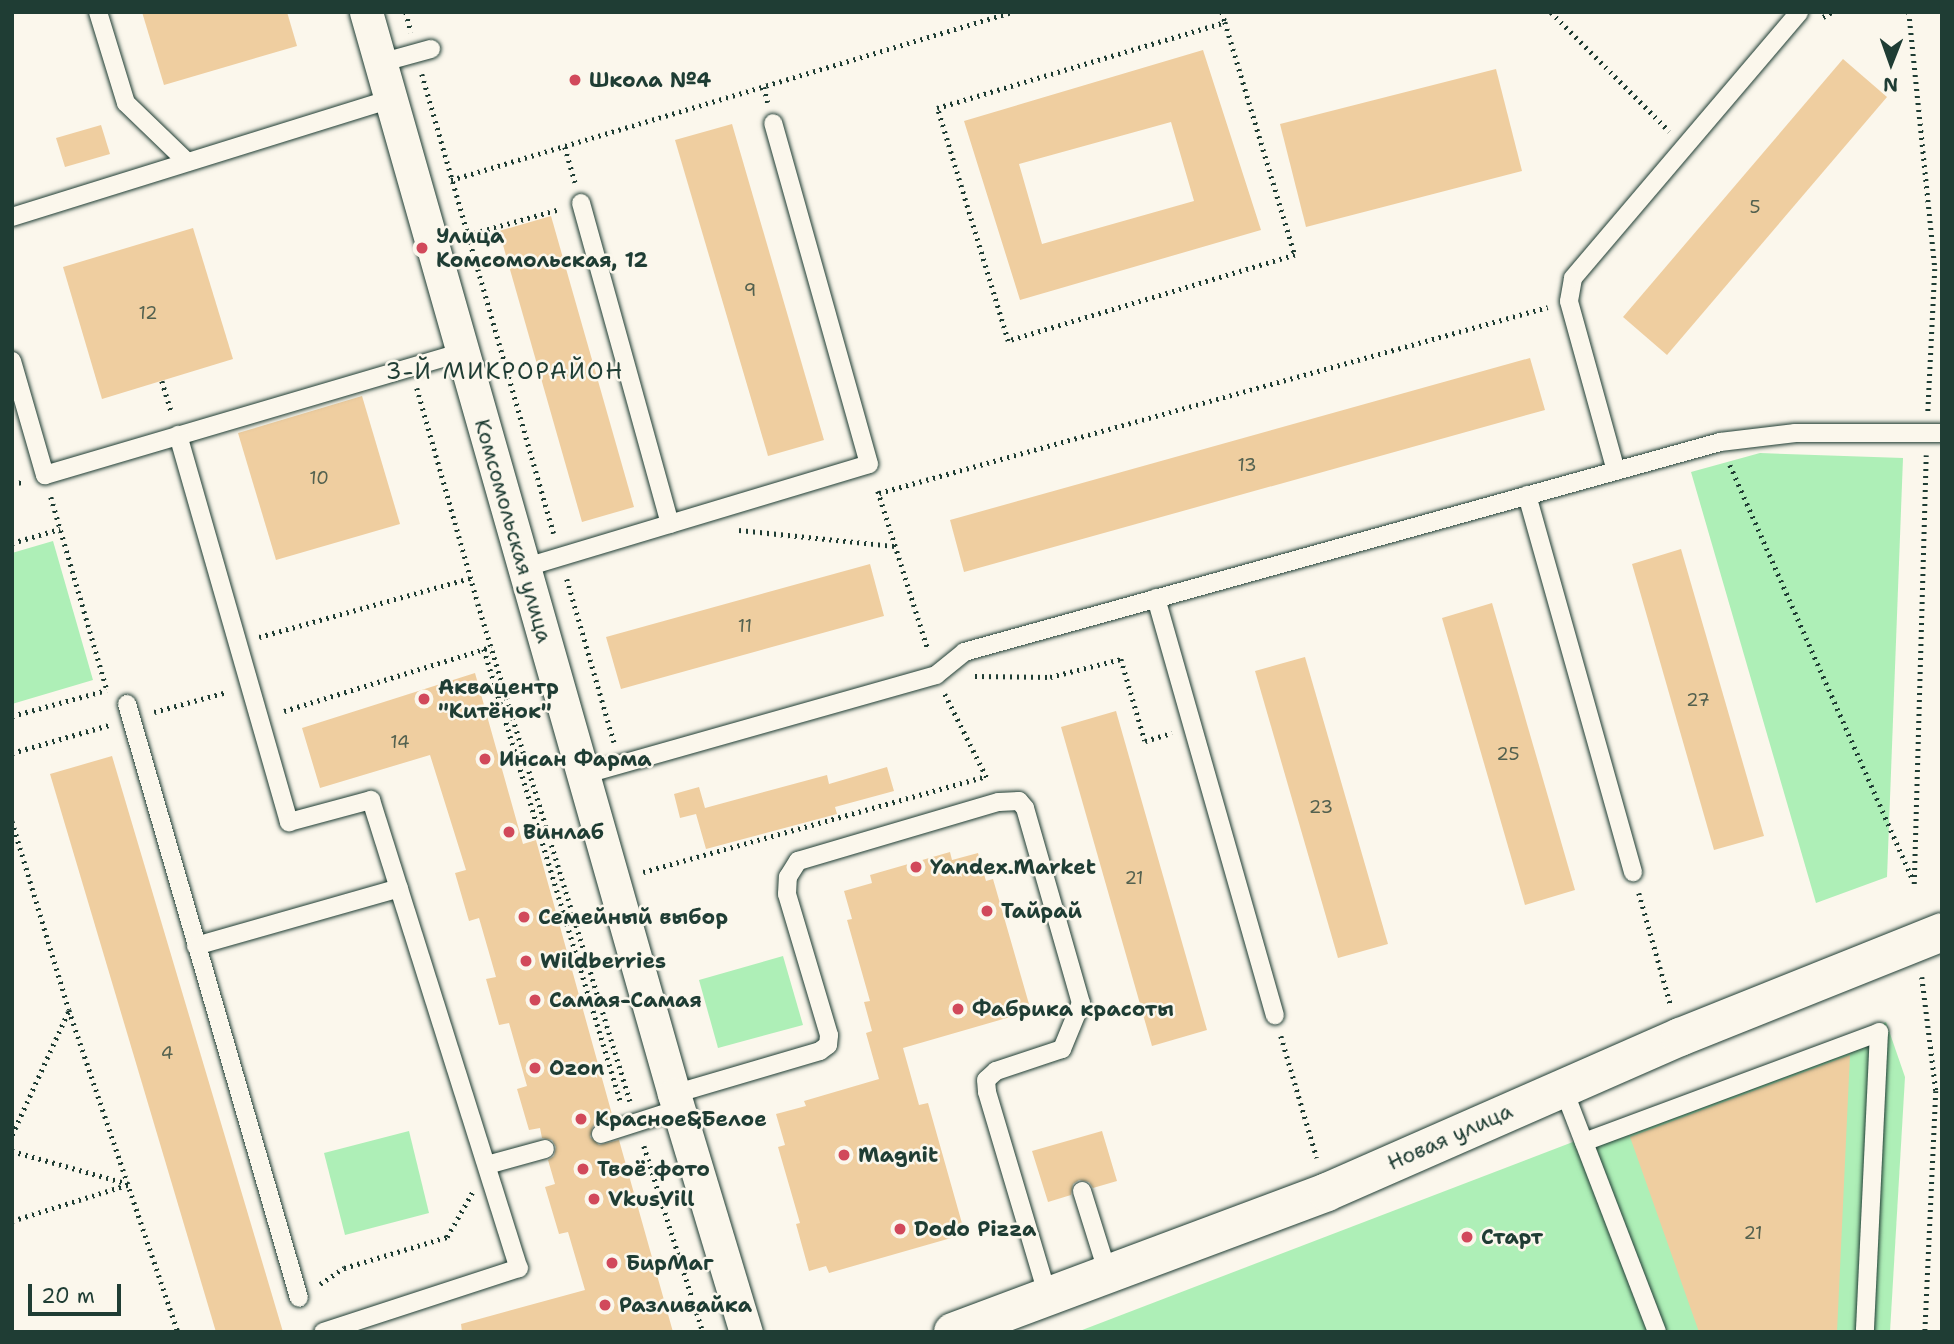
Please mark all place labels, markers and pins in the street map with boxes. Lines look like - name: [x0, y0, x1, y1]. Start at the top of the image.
- place label: Школа №4: [589, 67, 711, 93]
- marker: Школа №4: [567, 72, 583, 88]
- place label: Улица Комсомольская, 12: [436, 223, 648, 273]
- marker: Улица Комсомольская, 12: [414, 240, 430, 256]
- place label: Аквацентр "Китёнок": [438, 674, 559, 724]
- marker: Аквацентр "Китёнок": [416, 691, 432, 707]
- place label: Инсан Фарма: [499, 746, 652, 772]
- marker: Инсан Фарма: [477, 751, 493, 767]
- place label: Винлаб: [523, 819, 604, 845]
- marker: Винлаб: [501, 824, 517, 840]
- place label: Yandex.Market: [930, 854, 1096, 880]
- marker: Yandex.Market: [908, 859, 924, 875]
- place label: Тайрай: [1001, 898, 1082, 924]
- marker: Тайрай: [979, 903, 995, 919]
- place label: Семейный выбор: [538, 904, 728, 930]
- marker: Семейный выбор: [516, 909, 532, 925]
- place label: Wildberries: [540, 948, 666, 974]
- marker: Wildberries: [518, 953, 534, 969]
- place label: Самая-Самая: [549, 987, 702, 1013]
- marker: Самая-Самая: [527, 992, 543, 1008]
- place label: Фабрика красоты: [972, 996, 1174, 1022]
- marker: Фабрика красоты: [950, 1001, 966, 1017]
- place label: Ozon: [549, 1055, 604, 1081]
- marker: Ozon: [527, 1060, 543, 1076]
- place label: Красное&Белое: [595, 1106, 767, 1132]
- marker: Красное&Белое: [573, 1111, 589, 1127]
- place label: Magnit: [858, 1142, 938, 1168]
- marker: Magnit: [836, 1147, 852, 1163]
- place label: Твоё фото: [597, 1156, 710, 1182]
- marker: Твоё фото: [575, 1161, 591, 1177]
- place label: VkusVill: [608, 1186, 694, 1212]
- marker: VkusVill: [586, 1191, 602, 1207]
- place label: Dodo Pizza: [914, 1216, 1036, 1242]
- marker: Dodo Pizza: [892, 1221, 908, 1237]
- place label: Старт: [1481, 1224, 1543, 1250]
- marker: Старт: [1459, 1229, 1475, 1245]
- place label: БирМаг: [626, 1250, 714, 1276]
- marker: БирМаг: [604, 1255, 620, 1271]
- place label: Разливайка: [619, 1292, 752, 1318]
- marker: Разливайка: [597, 1297, 613, 1313]

